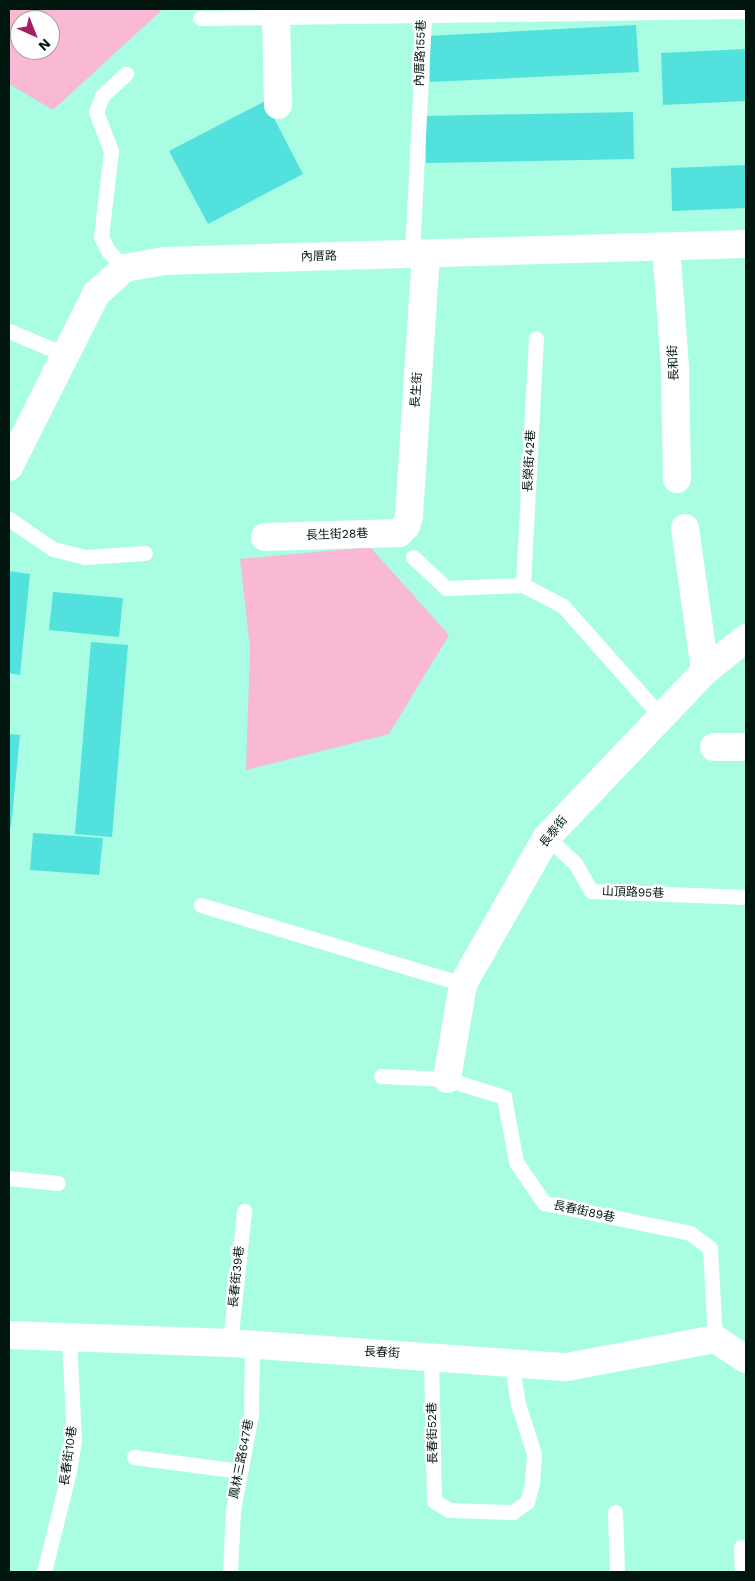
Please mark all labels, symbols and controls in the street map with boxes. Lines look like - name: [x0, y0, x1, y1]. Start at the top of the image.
- north arrow: [10, 10, 60, 60]
- street label: 內厝路155巷: [413, 19, 429, 87]
- text: N: [35, 36, 54, 54]
- street label: 內厝路: [301, 249, 337, 265]
- street label: 長和街: [666, 345, 682, 381]
- street label: 長生街: [409, 372, 425, 408]
- street label: 長榮街42巷: [521, 430, 539, 492]
- street label: 長生街28巷: [306, 527, 368, 543]
- street label: 長泰街: [537, 813, 571, 851]
- street label: 山頂路95巷: [602, 885, 664, 901]
- street label: 長春街89巷: [552, 1198, 616, 1226]
- street label: 長春街39巷: [227, 1245, 247, 1309]
- street label: 長春街: [364, 1345, 400, 1361]
- street label: 長春街52巷: [425, 1402, 441, 1464]
- street label: 鳳林三路647巷: [227, 1418, 257, 1500]
- street label: 長春街10巷: [58, 1425, 80, 1487]

